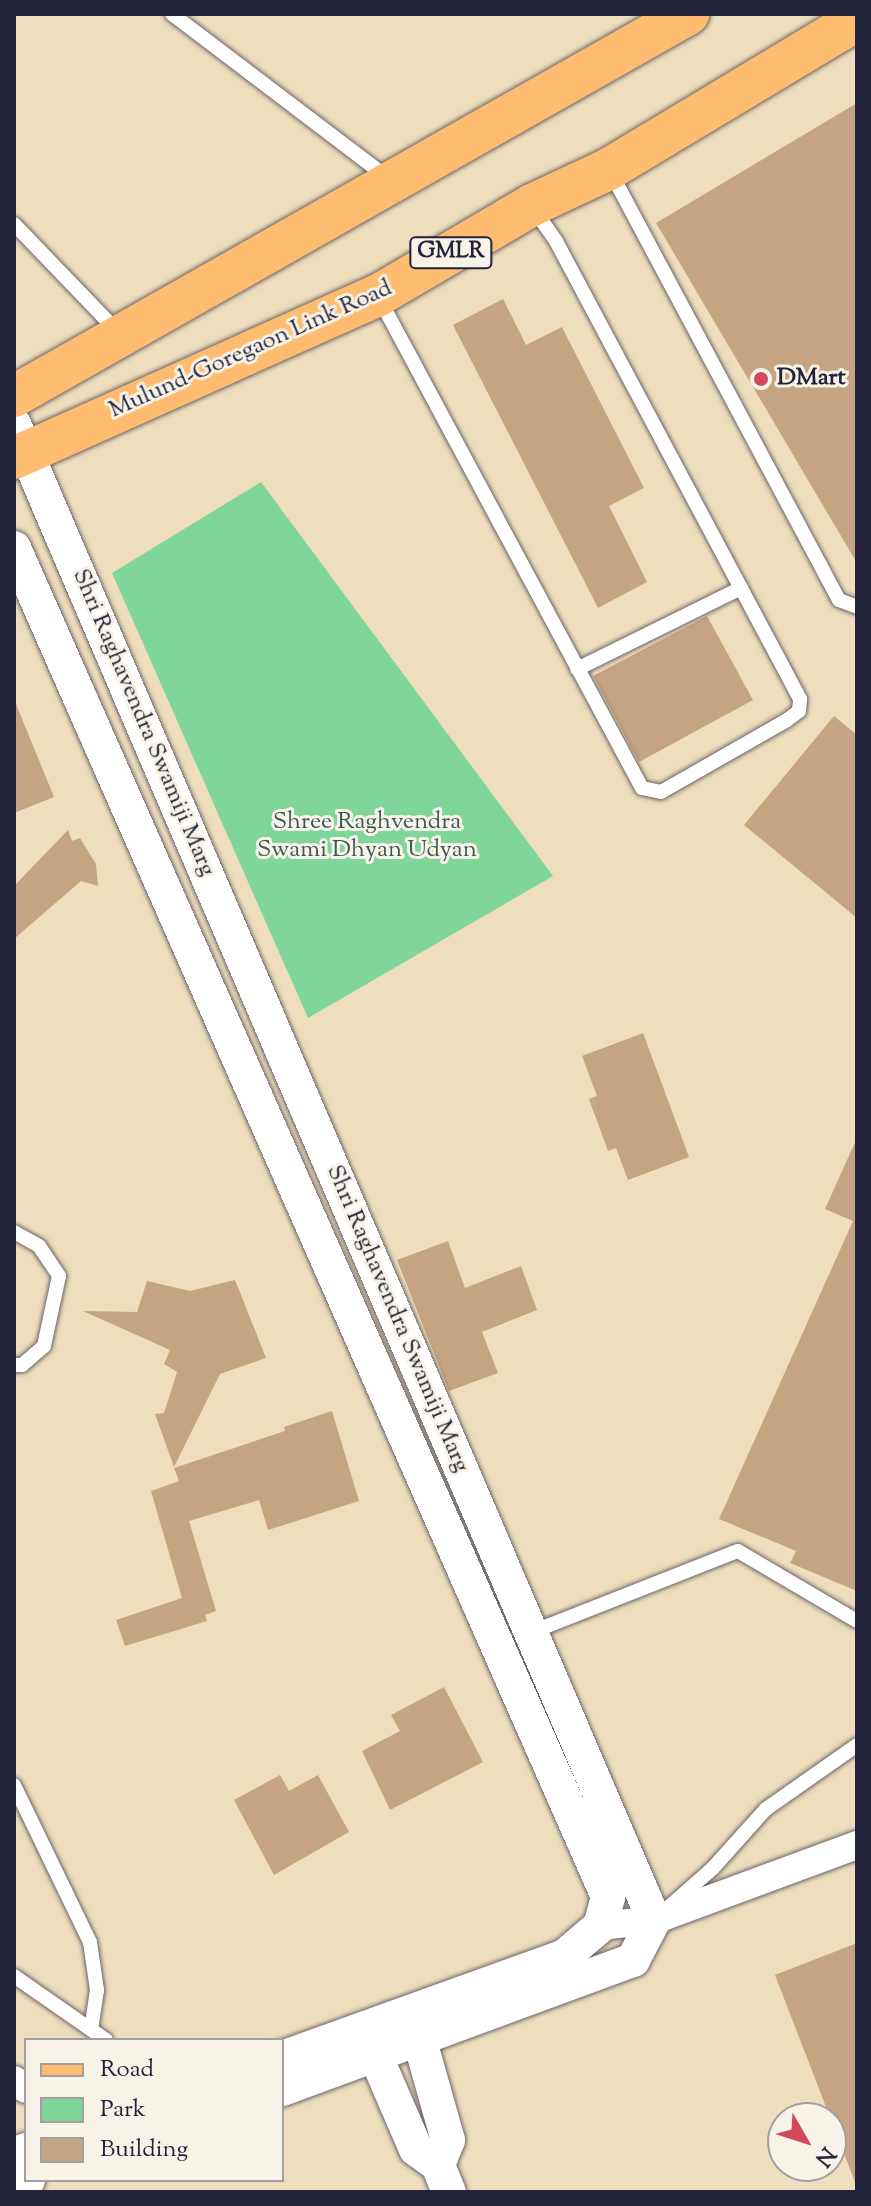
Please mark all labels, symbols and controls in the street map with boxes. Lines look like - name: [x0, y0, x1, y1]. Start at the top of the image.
- road number: GMLR: [409, 235, 493, 271]
- street label: Mulund-Goregaon Link Road: [105, 274, 397, 426]
- place label: DMart: [777, 365, 846, 393]
- marker: DMart: [752, 370, 770, 388]
- street label: Shri Raghavendra Swamiji Marg: [65, 565, 221, 881]
- park label: Shree Raghvendra Swami Dhyan Udyan: [257, 809, 477, 865]
- street label: Shri Raghavendra Swamiji Marg: [319, 1161, 475, 1477]
- legend: [24, 2038, 284, 2182]
- text: Road: [100, 2053, 154, 2087]
- text: Park: [100, 2093, 146, 2127]
- north arrow: [767, 2102, 847, 2182]
- text: Building: [100, 2133, 188, 2167]
- text: N: [806, 2139, 842, 2173]

